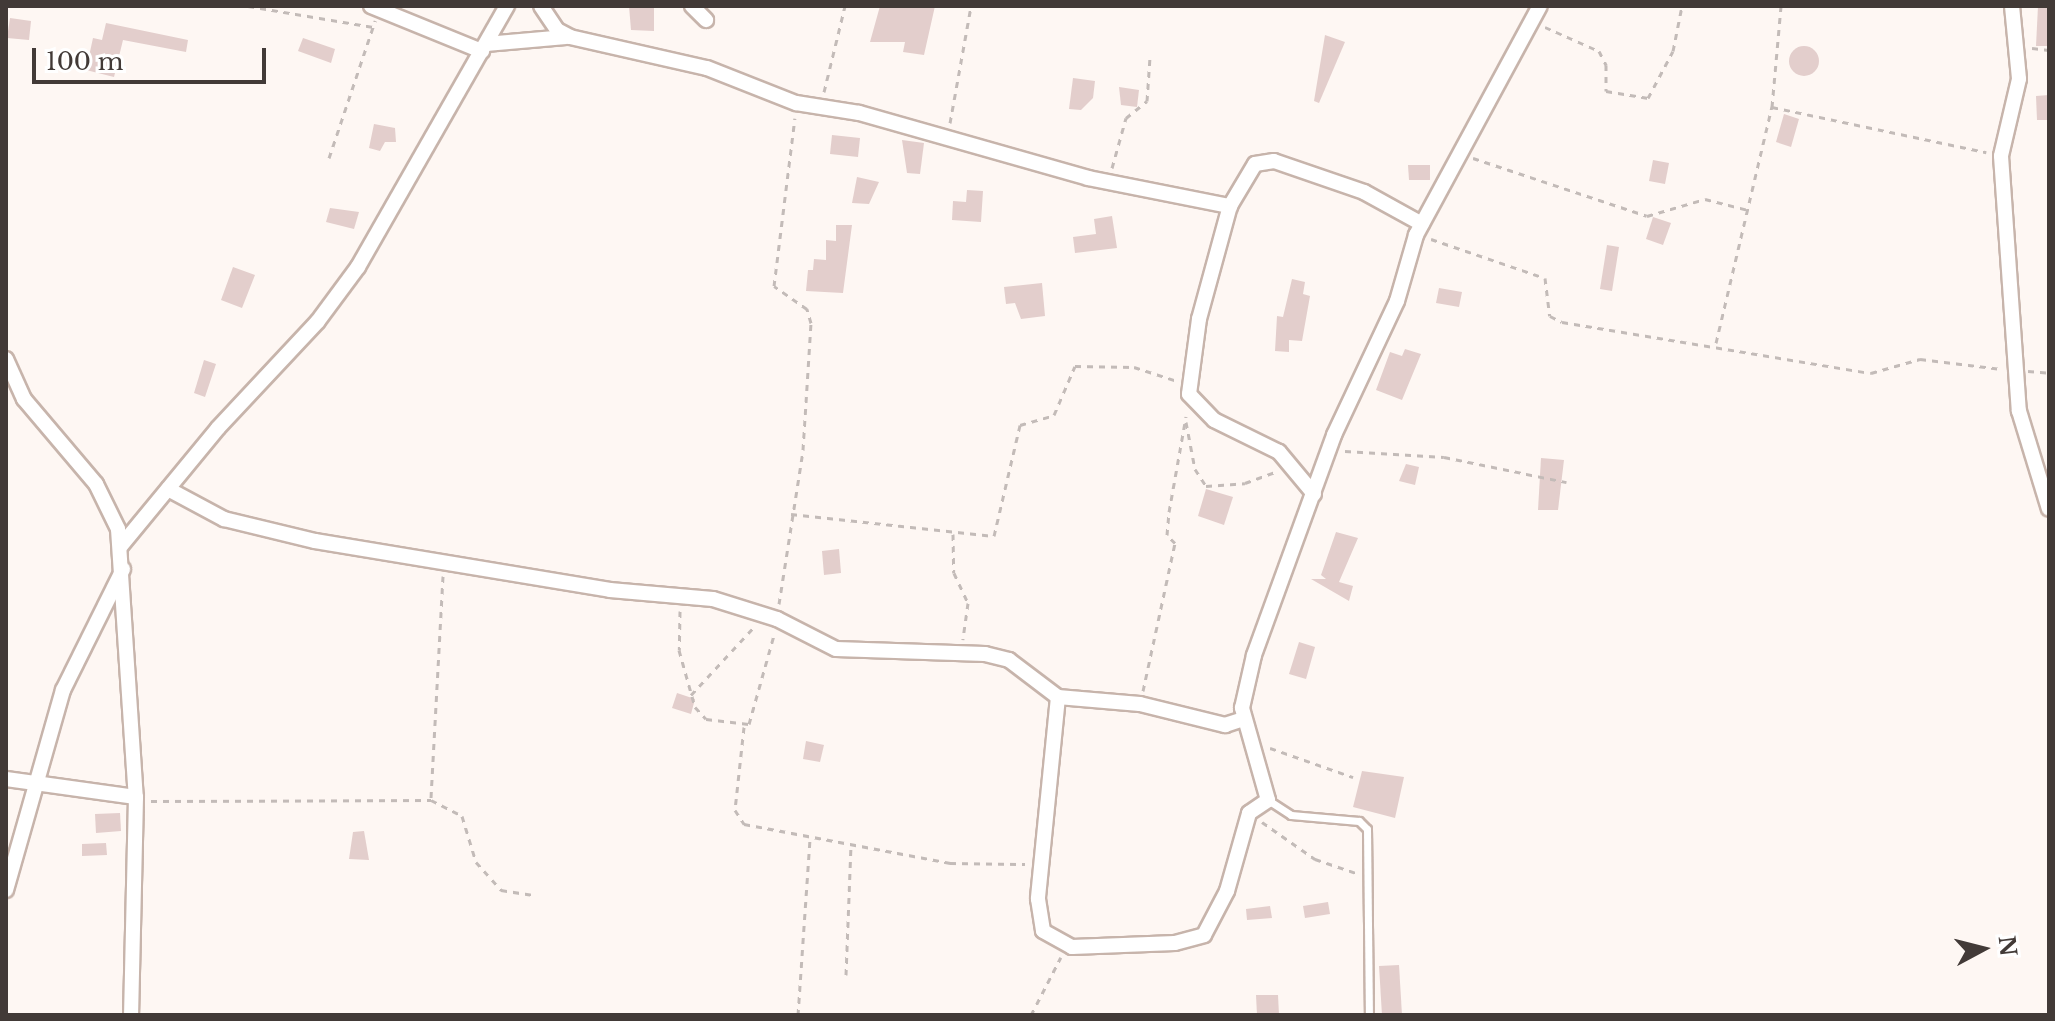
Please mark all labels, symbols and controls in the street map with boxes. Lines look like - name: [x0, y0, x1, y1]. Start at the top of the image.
- scale bar: [36, 32, 270, 82]
- text: 100 m: [46, 47, 124, 76]
- north arrow: [1943, 909, 2023, 989]
- text: N: [1993, 934, 2022, 958]

